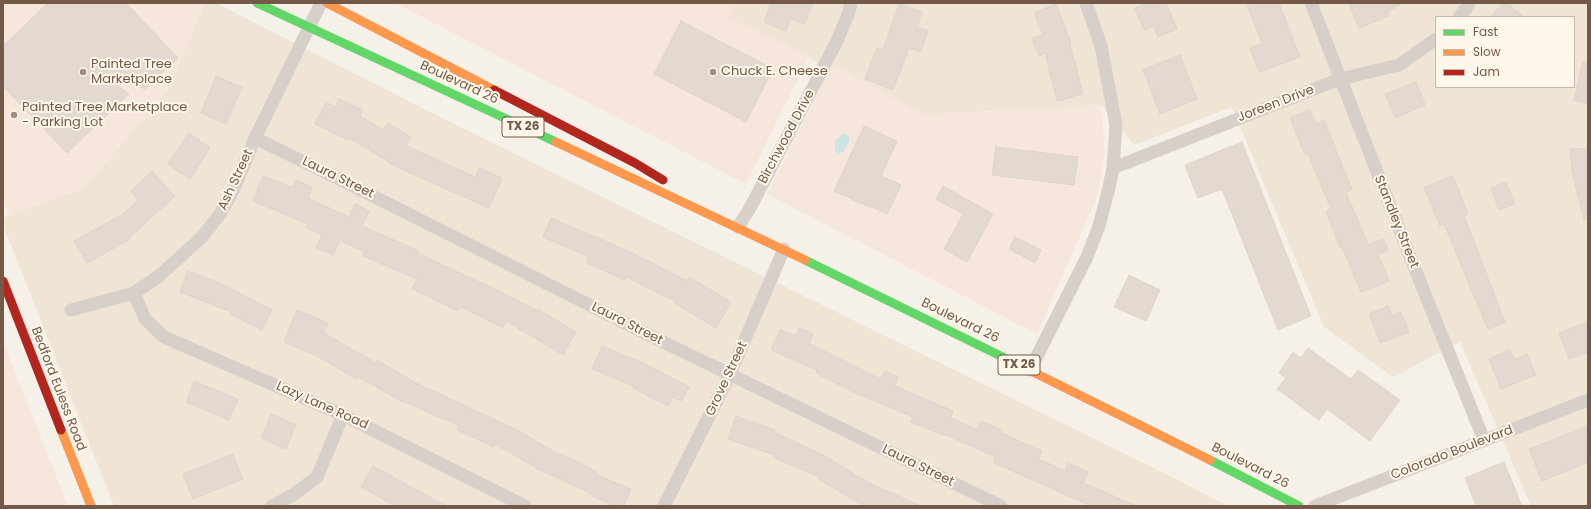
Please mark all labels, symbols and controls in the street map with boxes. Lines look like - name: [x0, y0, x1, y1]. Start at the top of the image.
- legend: [1435, 16, 1575, 88]
- text: Fast: [1473, 23, 1498, 40]
- text: Slow: [1473, 43, 1501, 60]
- place label: Painted Tree Marketplace: [91, 57, 172, 88]
- street label: Boulevard 26: [417, 58, 501, 108]
- text: Jam: [1473, 63, 1500, 80]
- place label: Chuck E. Cheese: [721, 64, 828, 80]
- marker: Painted Tree Marketplace: [78, 67, 88, 77]
- marker: Chuck E. Cheese: [708, 67, 718, 77]
- street label: Joreen Drive: [1236, 82, 1316, 126]
- street label: Birchwood Drive: [756, 87, 818, 187]
- place label: Painted Tree Marketplace - Parking Lot: [22, 100, 187, 131]
- marker: Painted Tree Marketplace - Parking Lot: [9, 110, 19, 120]
- road number: TX 26: [502, 117, 544, 137]
- street label: Ash Street: [215, 147, 257, 213]
- street label: Laura Street: [300, 154, 376, 202]
- street label: Standley Street: [1370, 173, 1422, 271]
- street label: Boulevard 26: [918, 295, 1002, 347]
- street label: Laura Street: [589, 299, 665, 349]
- street label: Bedford Euless Road: [27, 325, 89, 453]
- street label: Grove Street: [703, 339, 751, 419]
- road number: TX 26: [998, 355, 1040, 375]
- street label: Lazy Lane Road: [274, 379, 370, 433]
- street label: Colorado Boulevard: [1389, 422, 1515, 484]
- street label: Boulevard 26: [1209, 440, 1291, 492]
- street label: Laura Street: [880, 442, 956, 490]

